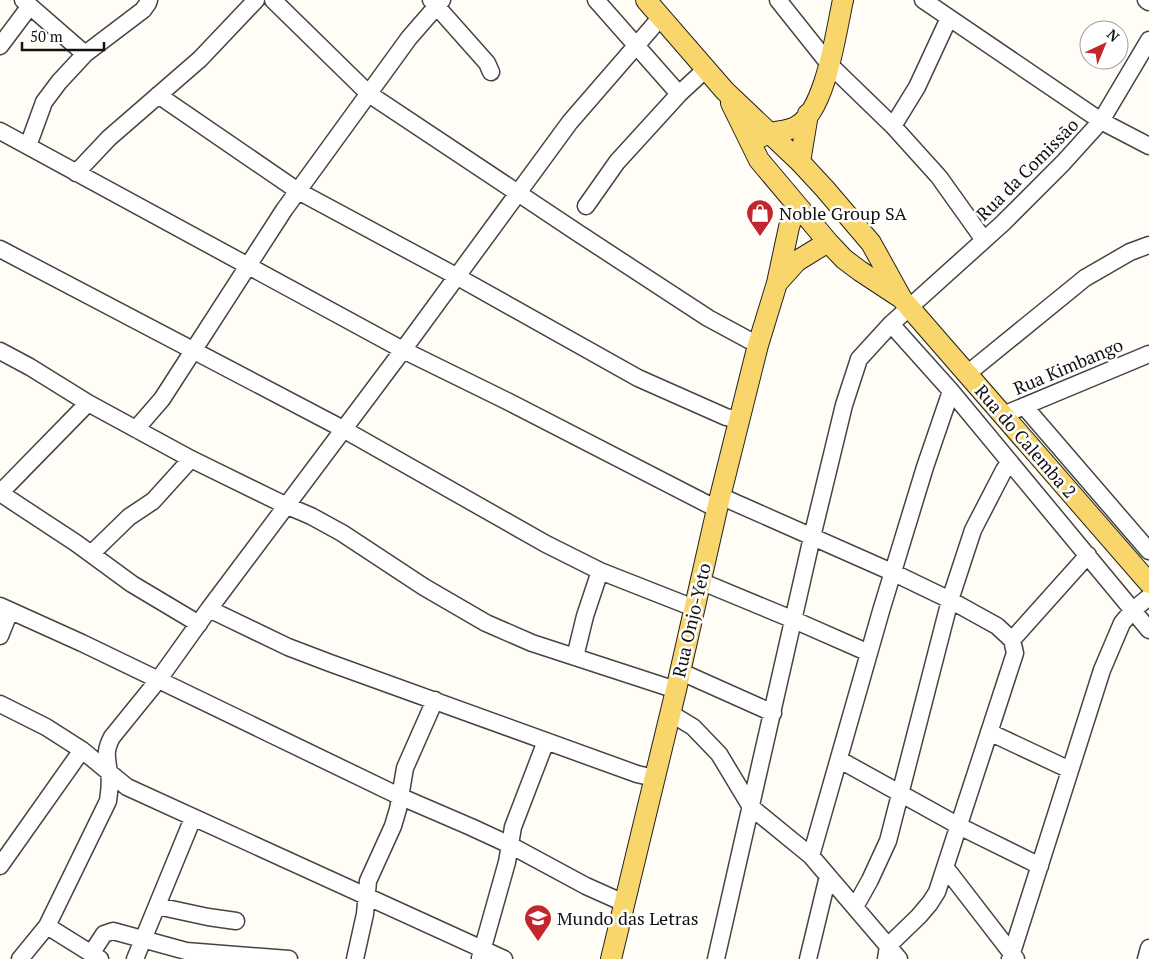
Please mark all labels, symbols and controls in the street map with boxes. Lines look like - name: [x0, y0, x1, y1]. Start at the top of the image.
- scale bar: [22, 20, 105, 52]
- north arrow: [1079, 20, 1129, 70]
- text: N: [1103, 25, 1124, 46]
- text: 50 m: [30, 26, 63, 46]
- street label: Rua da Comissão: [971, 113, 1083, 225]
- shop icon: Noble Group SA: [745, 198, 775, 237]
- place label: Noble Group SA: [779, 201, 908, 225]
- street label: Rua Kimbango: [1010, 332, 1127, 400]
- street label: Rua do Calemba 2: [970, 379, 1082, 503]
- street label: Rua Onjo-Yeto: [666, 560, 716, 680]
- school or university icon: Mundo das Letras: [523, 903, 553, 942]
- place label: Mundo das Letras: [557, 906, 699, 930]

